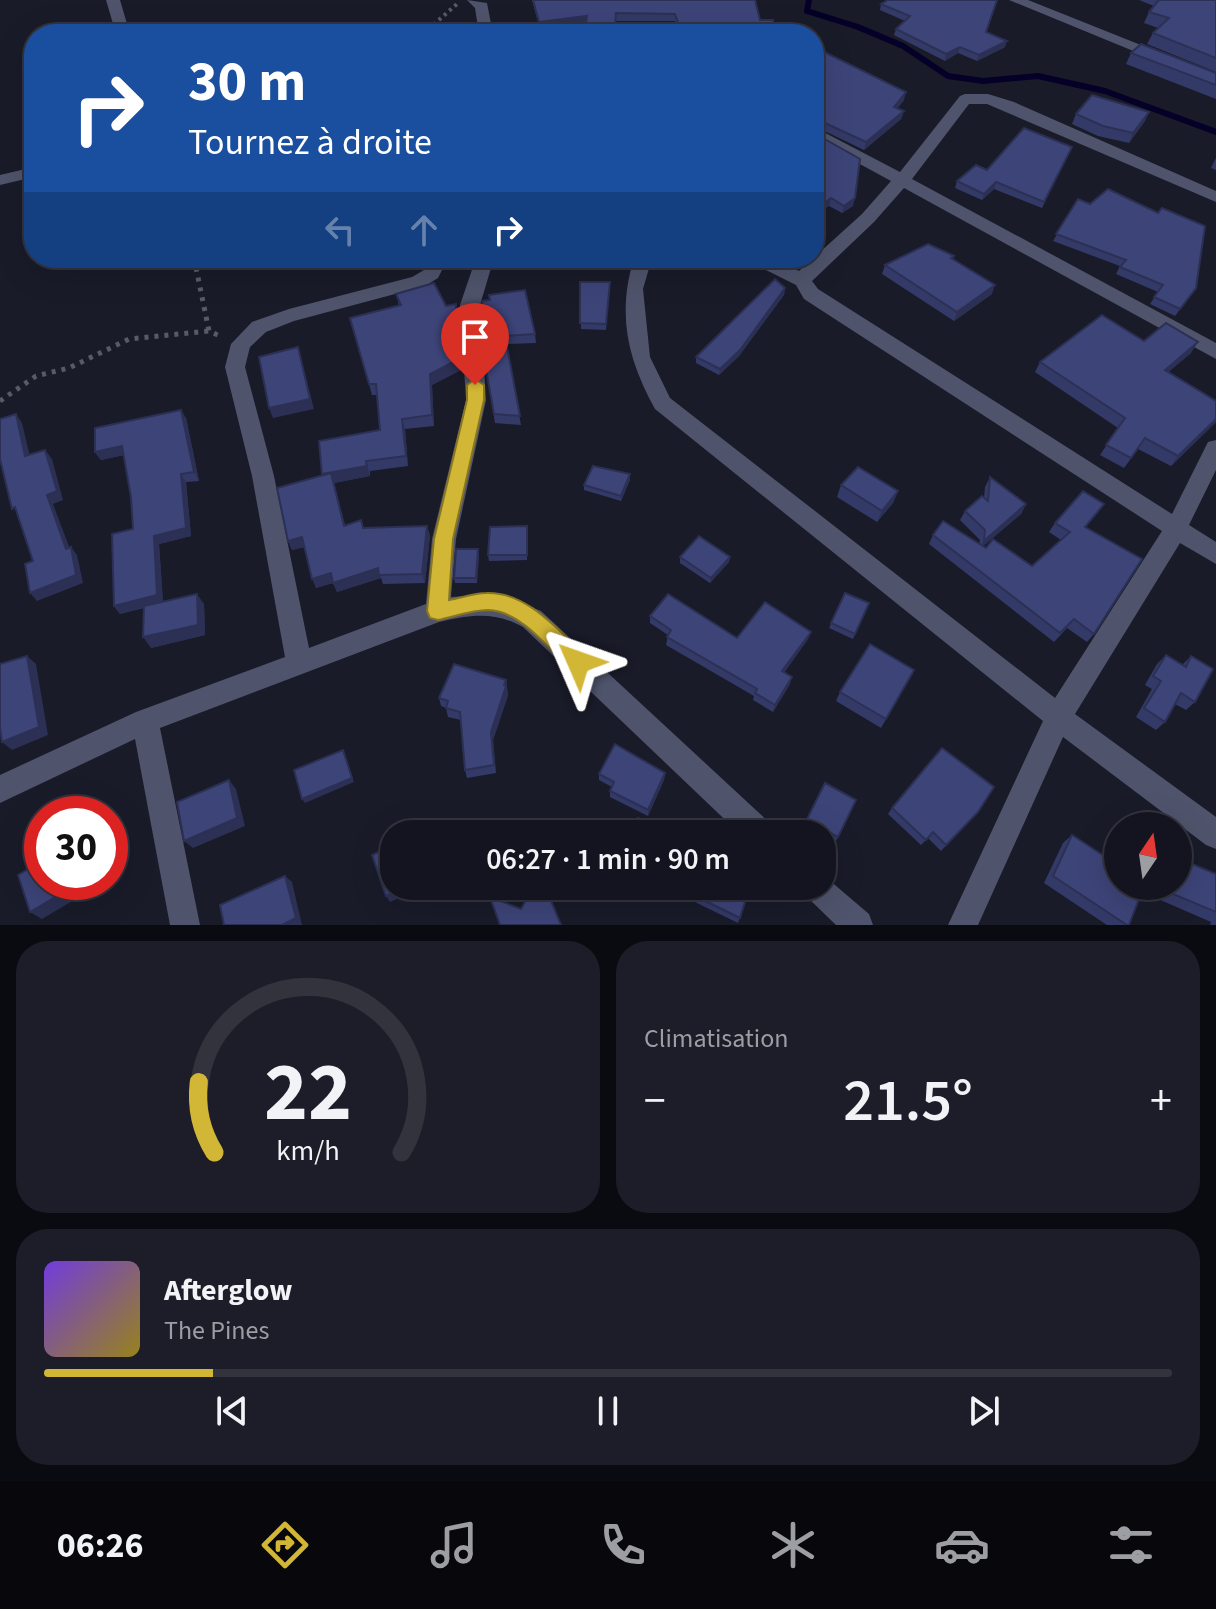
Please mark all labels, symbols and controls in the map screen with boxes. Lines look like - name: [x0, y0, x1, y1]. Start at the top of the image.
- text: 30 m: [188, 43, 306, 122]
- icon: right: [56, 56, 160, 160]
- text: Tournez à droite: [188, 117, 432, 168]
- icon: left: [318, 208, 362, 252]
- icon: ahead: [402, 208, 446, 252]
- icon: right: [486, 208, 530, 252]
- pin: [441, 303, 509, 385]
- icon: arrive: [453, 315, 497, 359]
- position arrow: [536, 620, 620, 704]
- speed limit sign: 30: [24, 796, 128, 900]
- north arrow: [1104, 812, 1192, 900]
- map controls: [1104, 812, 1192, 900]
- text: 06:27 · 1 min · 90 m: [486, 838, 730, 881]
- text: Climatisation: [644, 1020, 789, 1057]
- text: 22: [264, 1034, 352, 1152]
- text: 21.5°: [843, 1059, 973, 1144]
- text: −: [644, 1070, 666, 1133]
- text: +: [1150, 1070, 1172, 1133]
- text: km/h: [276, 1131, 340, 1171]
- text: Afterglow: [164, 1269, 292, 1312]
- text: The Pines: [164, 1312, 269, 1349]
- icon: previous: [210, 1389, 254, 1433]
- icon: pause: [586, 1389, 630, 1433]
- icon: next: [962, 1389, 1006, 1433]
- icon: directions: [257, 1517, 313, 1573]
- icon: music: [426, 1517, 482, 1573]
- icon: phone: [595, 1517, 651, 1573]
- icon: climate: [765, 1517, 821, 1573]
- icon: car: [934, 1517, 990, 1573]
- icon: filters: [1103, 1517, 1159, 1573]
- text: 06:26: [57, 1520, 143, 1571]

